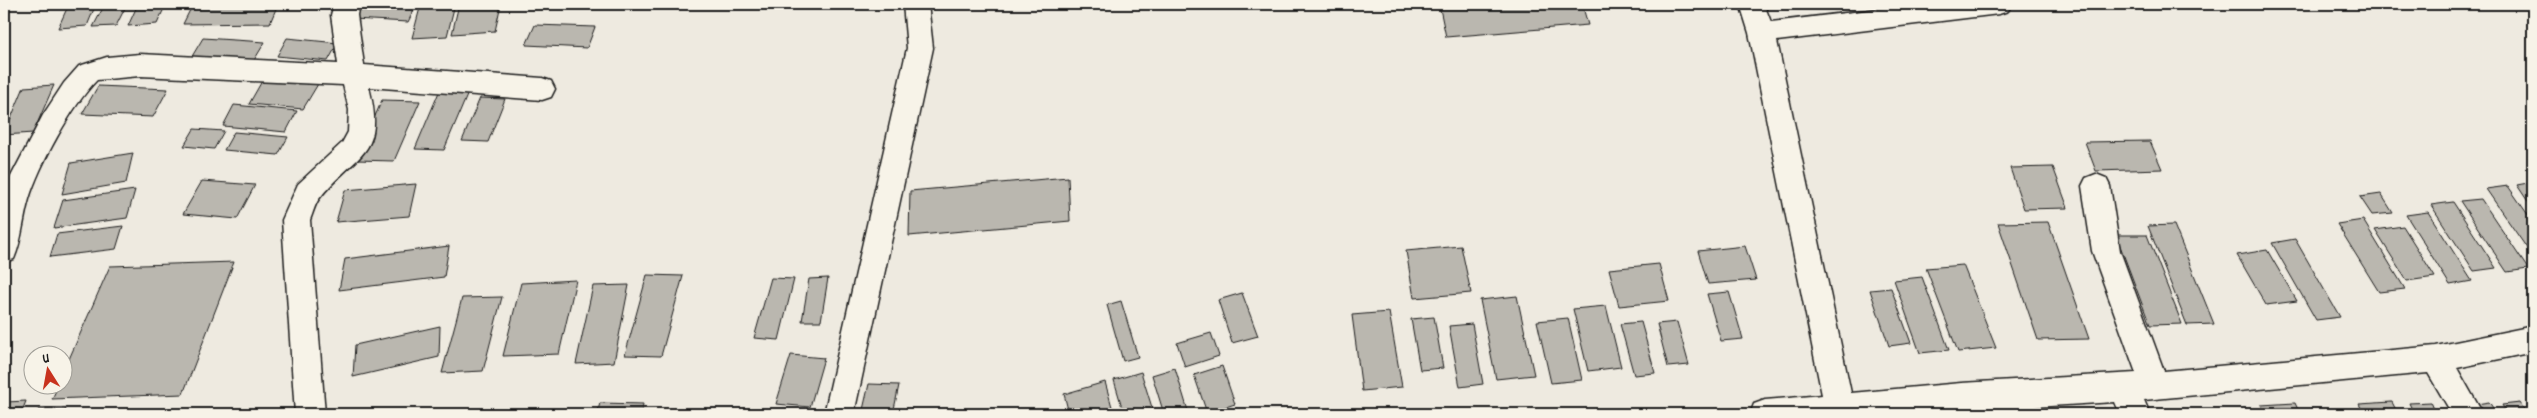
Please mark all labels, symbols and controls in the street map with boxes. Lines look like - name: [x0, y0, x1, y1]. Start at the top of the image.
- north arrow: [22, 346, 72, 396]
- text: U: [41, 349, 51, 370]

